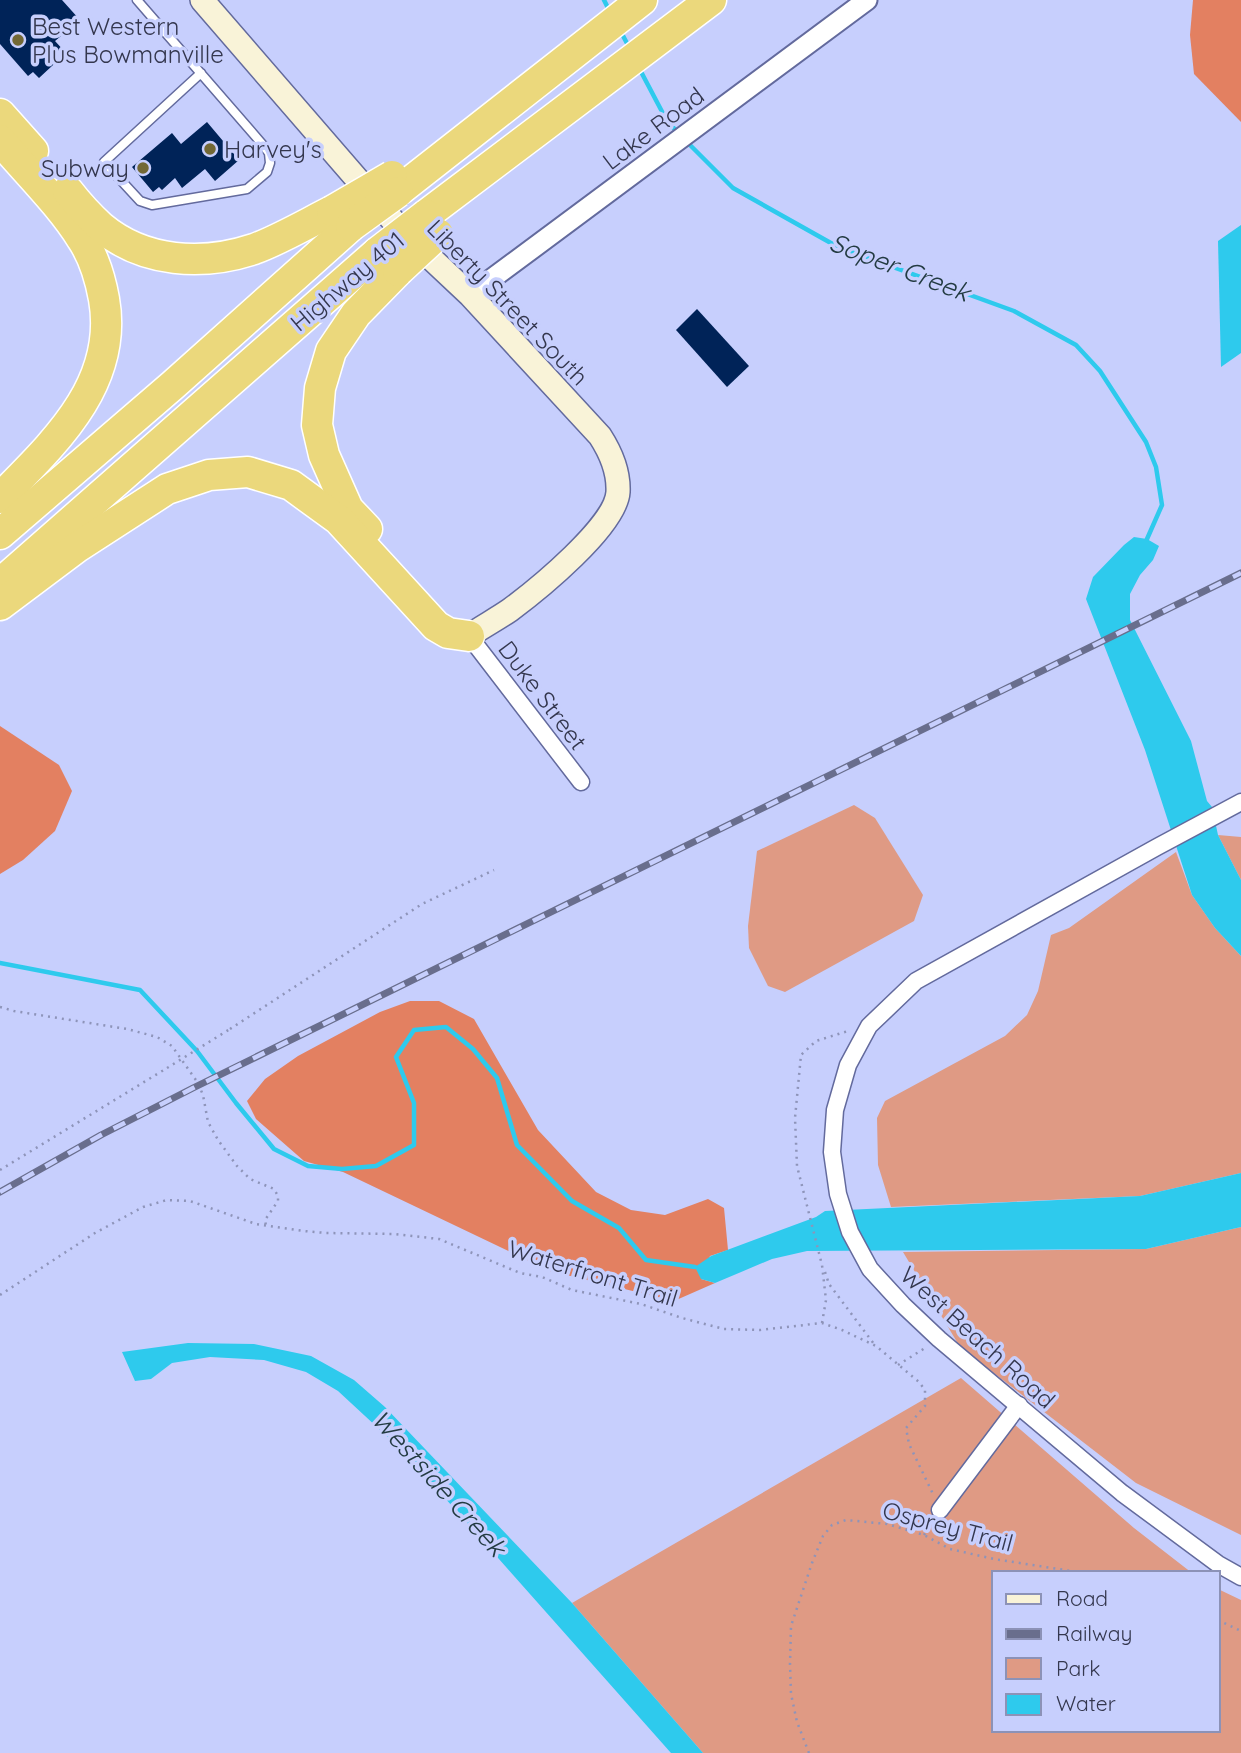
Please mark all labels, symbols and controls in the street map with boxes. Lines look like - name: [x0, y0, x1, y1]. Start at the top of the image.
- place label: Best Western Plus Bowmanville: [32, 11, 224, 69]
- marker: Best Western Plus Bowmanville: [10, 32, 26, 48]
- street label: Lake Road: [596, 80, 710, 176]
- place label: Harvey's: [224, 134, 322, 164]
- marker: Harvey's: [202, 141, 218, 157]
- place label: Subway: [41, 153, 129, 183]
- marker: Subway: [135, 160, 151, 176]
- street label: Liberty Street South: [421, 213, 595, 391]
- street label: Highway 401: [284, 225, 410, 337]
- water label: Soper Creek: [825, 225, 977, 310]
- street label: Duke Street: [492, 634, 594, 756]
- street label: Waterfront Trail: [504, 1233, 682, 1313]
- street label: West Beach Road: [894, 1260, 1062, 1414]
- water label: Westside Creek: [365, 1403, 515, 1565]
- street label: Osprey Trail: [880, 1494, 1016, 1558]
- legend: [992, 1571, 1220, 1732]
- text: Road: [1056, 1585, 1108, 1611]
- text: Railway: [1056, 1620, 1132, 1646]
- text: Park: [1056, 1655, 1100, 1681]
- text: Water: [1056, 1690, 1116, 1716]

